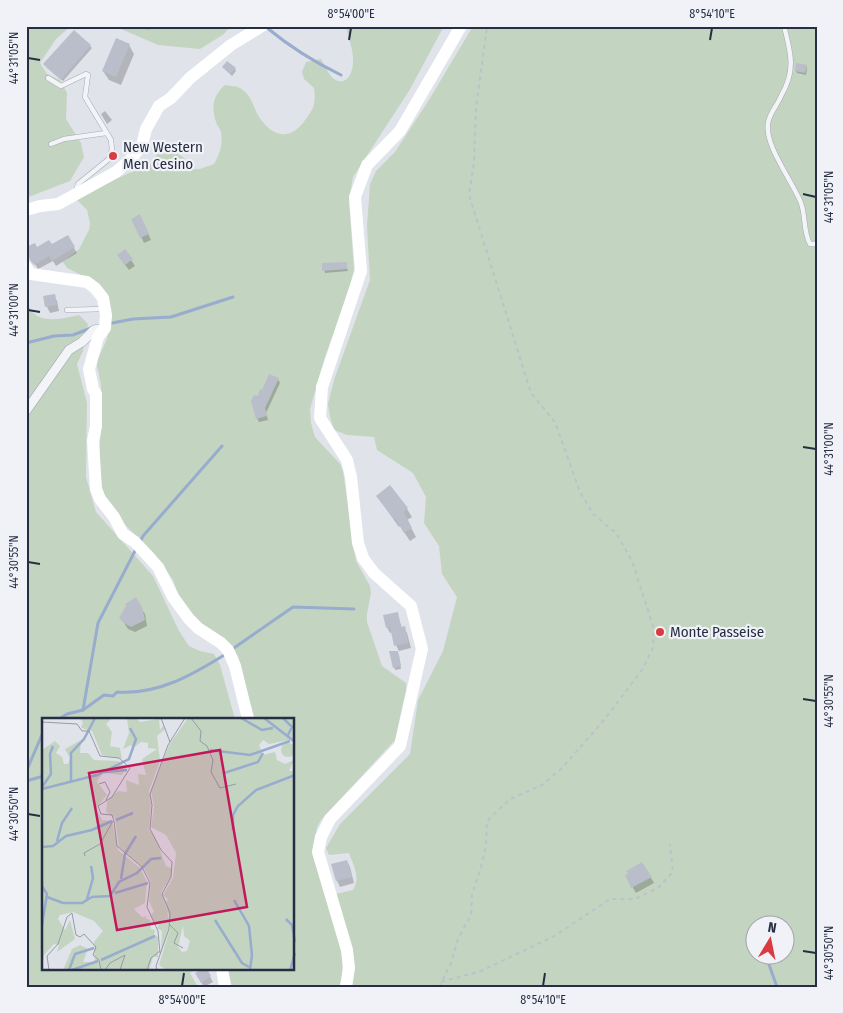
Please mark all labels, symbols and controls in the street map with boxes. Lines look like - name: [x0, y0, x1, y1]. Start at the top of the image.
- text: 8°54'00"E: [327, 7, 375, 21]
- text: 8°54'10"E: [689, 7, 735, 21]
- text: 44°31'05"N: [7, 32, 21, 84]
- place label: New Western Men Cesino: [123, 138, 203, 173]
- marker: New Western Men Cesino: [107, 150, 119, 162]
- text: 44°31'05"N: [822, 171, 836, 223]
- text: 44°31'00"N: [7, 283, 21, 337]
- text: 44°31'00"N: [822, 422, 836, 476]
- text: 44°30'55"N: [7, 535, 21, 589]
- place label: Monte Passeise: [670, 623, 764, 641]
- marker: Monte Passeise: [654, 626, 666, 638]
- text: 44°30'55"N: [822, 674, 836, 728]
- inset map: [42, 718, 295, 970]
- text: 44°30'50"N: [7, 787, 21, 841]
- north arrow: [746, 916, 796, 966]
- text: N: [767, 919, 778, 937]
- text: 44°30'50"N: [822, 926, 836, 980]
- text: 8°54'00"E: [158, 993, 206, 1007]
- text: 8°54'10"E: [520, 993, 566, 1007]

